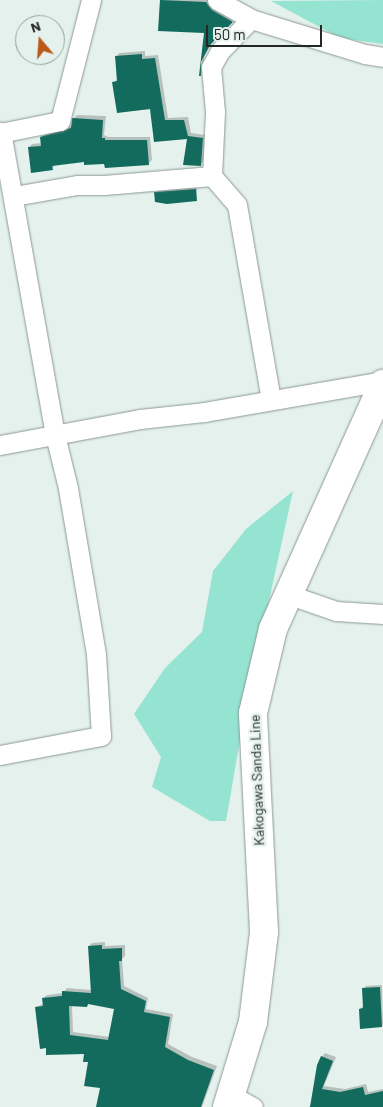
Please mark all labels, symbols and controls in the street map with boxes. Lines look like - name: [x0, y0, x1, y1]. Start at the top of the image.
- north arrow: [15, 15, 65, 65]
- scale bar: [208, 15, 324, 47]
- text: N: [28, 17, 43, 36]
- text: 50 m: [214, 25, 246, 43]
- street label: Kakogawa Sanda Line: [246, 714, 268, 846]

